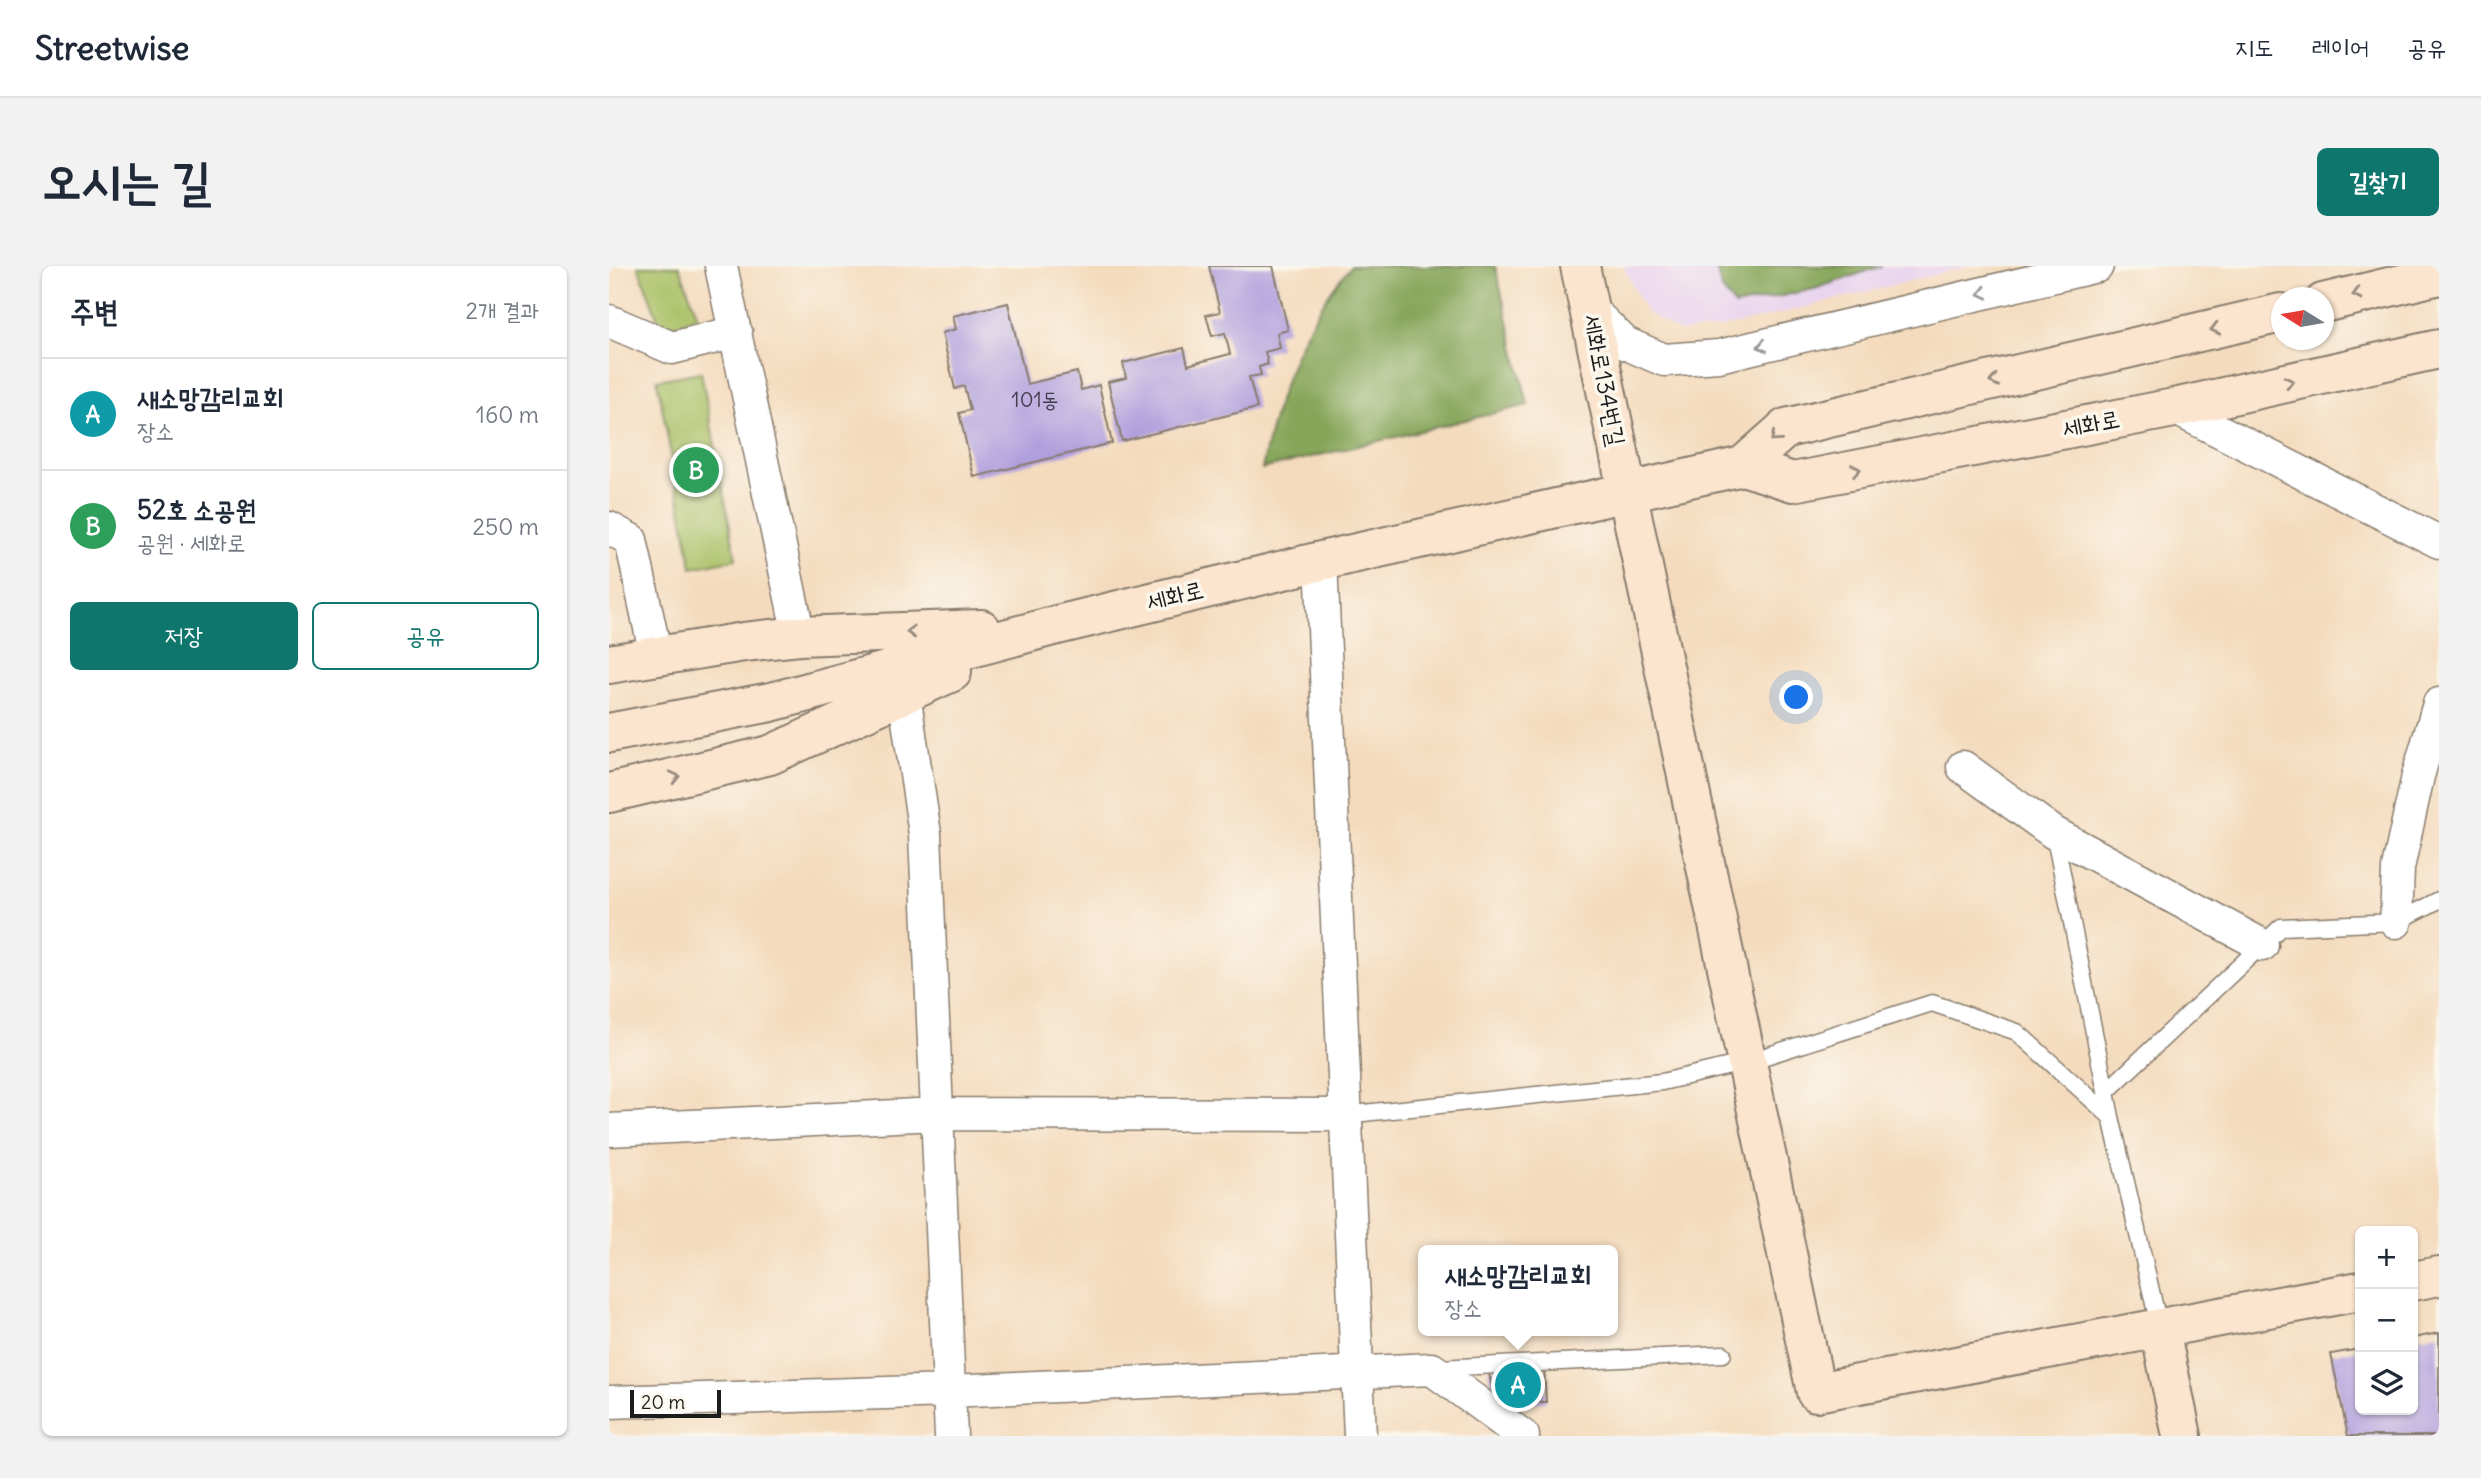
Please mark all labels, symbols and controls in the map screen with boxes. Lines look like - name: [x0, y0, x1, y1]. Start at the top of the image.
- text: Streetwise: [35, 27, 189, 69]
- text: 지도: [2235, 32, 2273, 62]
- text: 레이어: [2311, 32, 2369, 62]
- text: 공유: [2407, 32, 2446, 62]
- button: 길찾기: [2317, 148, 2439, 216]
- text: 오시는 길: [42, 150, 211, 211]
- one-way arrow: [1977, 285, 1989, 299]
- one-way arrow: [2352, 286, 2364, 301]
- north arrow: [2271, 287, 2334, 350]
- text: 주변: [70, 292, 118, 330]
- text: 2개 결과: [465, 296, 539, 325]
- street label: 세화로134번길: [1578, 311, 1632, 448]
- one-way arrow: [2209, 321, 2221, 335]
- one-way arrow: [1756, 338, 1768, 352]
- one-way arrow: [1988, 373, 2000, 387]
- one-way arrow: [2282, 376, 2294, 391]
- text: 새소망감리교회: [137, 381, 283, 414]
- house number: 101동: [1011, 386, 1059, 413]
- text: A: [86, 400, 100, 429]
- text: 160 m: [476, 400, 539, 429]
- street label: 세화로: [2060, 403, 2122, 443]
- text: 장소: [137, 416, 174, 445]
- one-way arrow: [1770, 429, 1783, 442]
- pin: B: [673, 444, 719, 496]
- one-way arrow: [1850, 463, 1862, 478]
- text: 52호 소공원: [137, 493, 256, 526]
- text: B: [85, 512, 101, 541]
- text: 250 m: [472, 512, 539, 541]
- text: 공원 · 세화로: [137, 528, 246, 557]
- street label: 세화로: [1143, 573, 1206, 617]
- button: 저장: [70, 602, 298, 670]
- button: 공유: [312, 602, 539, 670]
- one-way arrow: [905, 624, 916, 639]
- your location: [1779, 680, 1813, 714]
- one-way arrow: [669, 771, 681, 785]
- map controls: [2355, 1226, 2418, 1415]
- button: +: [2355, 1226, 2418, 1289]
- popup: [1418, 1245, 1618, 1336]
- text: 새소망감리교회: [1445, 1258, 1591, 1291]
- button: −: [2355, 1289, 2418, 1352]
- text: 장소: [1445, 1293, 1482, 1322]
- button: layers: [2355, 1352, 2418, 1415]
- pin: A: [1495, 1359, 1541, 1411]
- scale bar: [630, 1387, 721, 1419]
- text: 20 m: [641, 1390, 685, 1414]

